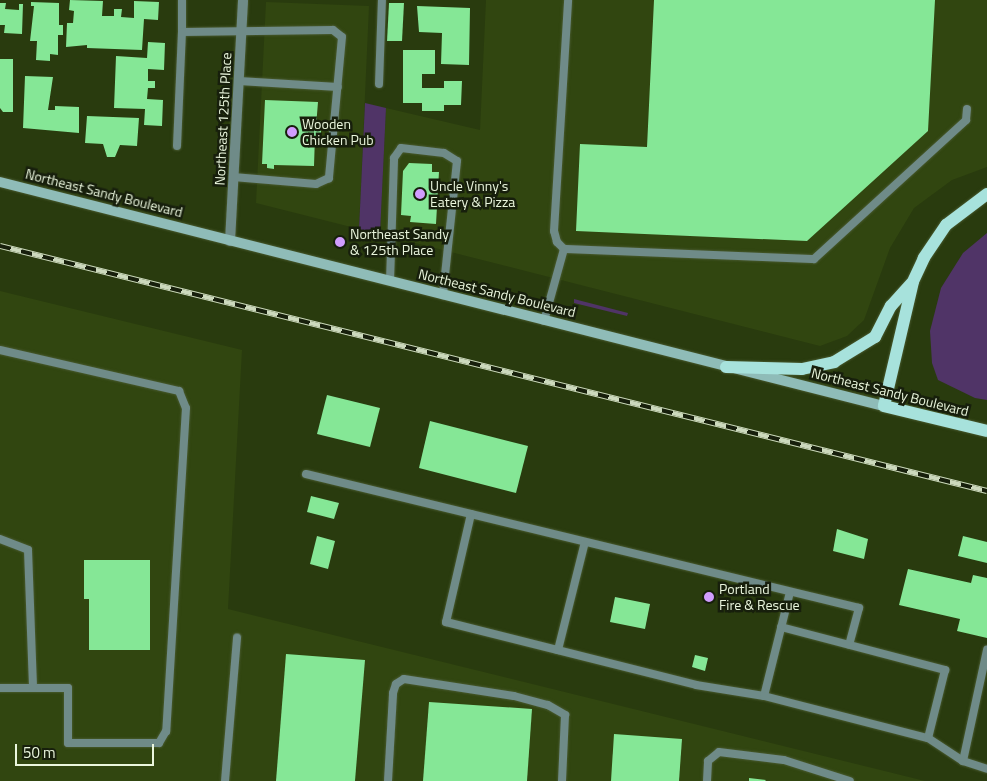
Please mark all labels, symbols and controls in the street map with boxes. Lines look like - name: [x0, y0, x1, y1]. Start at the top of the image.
- street label: Northeast 125th Place: [211, 52, 235, 186]
- place label: Wooden Chicken Pub: [302, 116, 374, 148]
- marker: Wooden Chicken Pub: [286, 126, 298, 138]
- street label: Northeast Sandy Boulevard: [24, 165, 184, 221]
- place label: Uncle Vinny's Eatery & Pizza: [430, 178, 515, 210]
- marker: Uncle Vinny's Eatery & Pizza: [414, 188, 426, 200]
- place label: Northeast Sandy & 125th Place: [350, 226, 449, 258]
- marker: Northeast Sandy & 125th Place: [334, 236, 346, 248]
- street label: Northeast Sandy Boulevard: [417, 265, 577, 321]
- street label: Northeast Sandy Boulevard: [810, 364, 970, 420]
- place label: Portland Fire & Rescue: [719, 581, 800, 614]
- marker: Portland Fire & Rescue: [703, 591, 715, 603]
- scale bar: [18, 734, 156, 766]
- text: 50 m: [23, 741, 56, 764]

